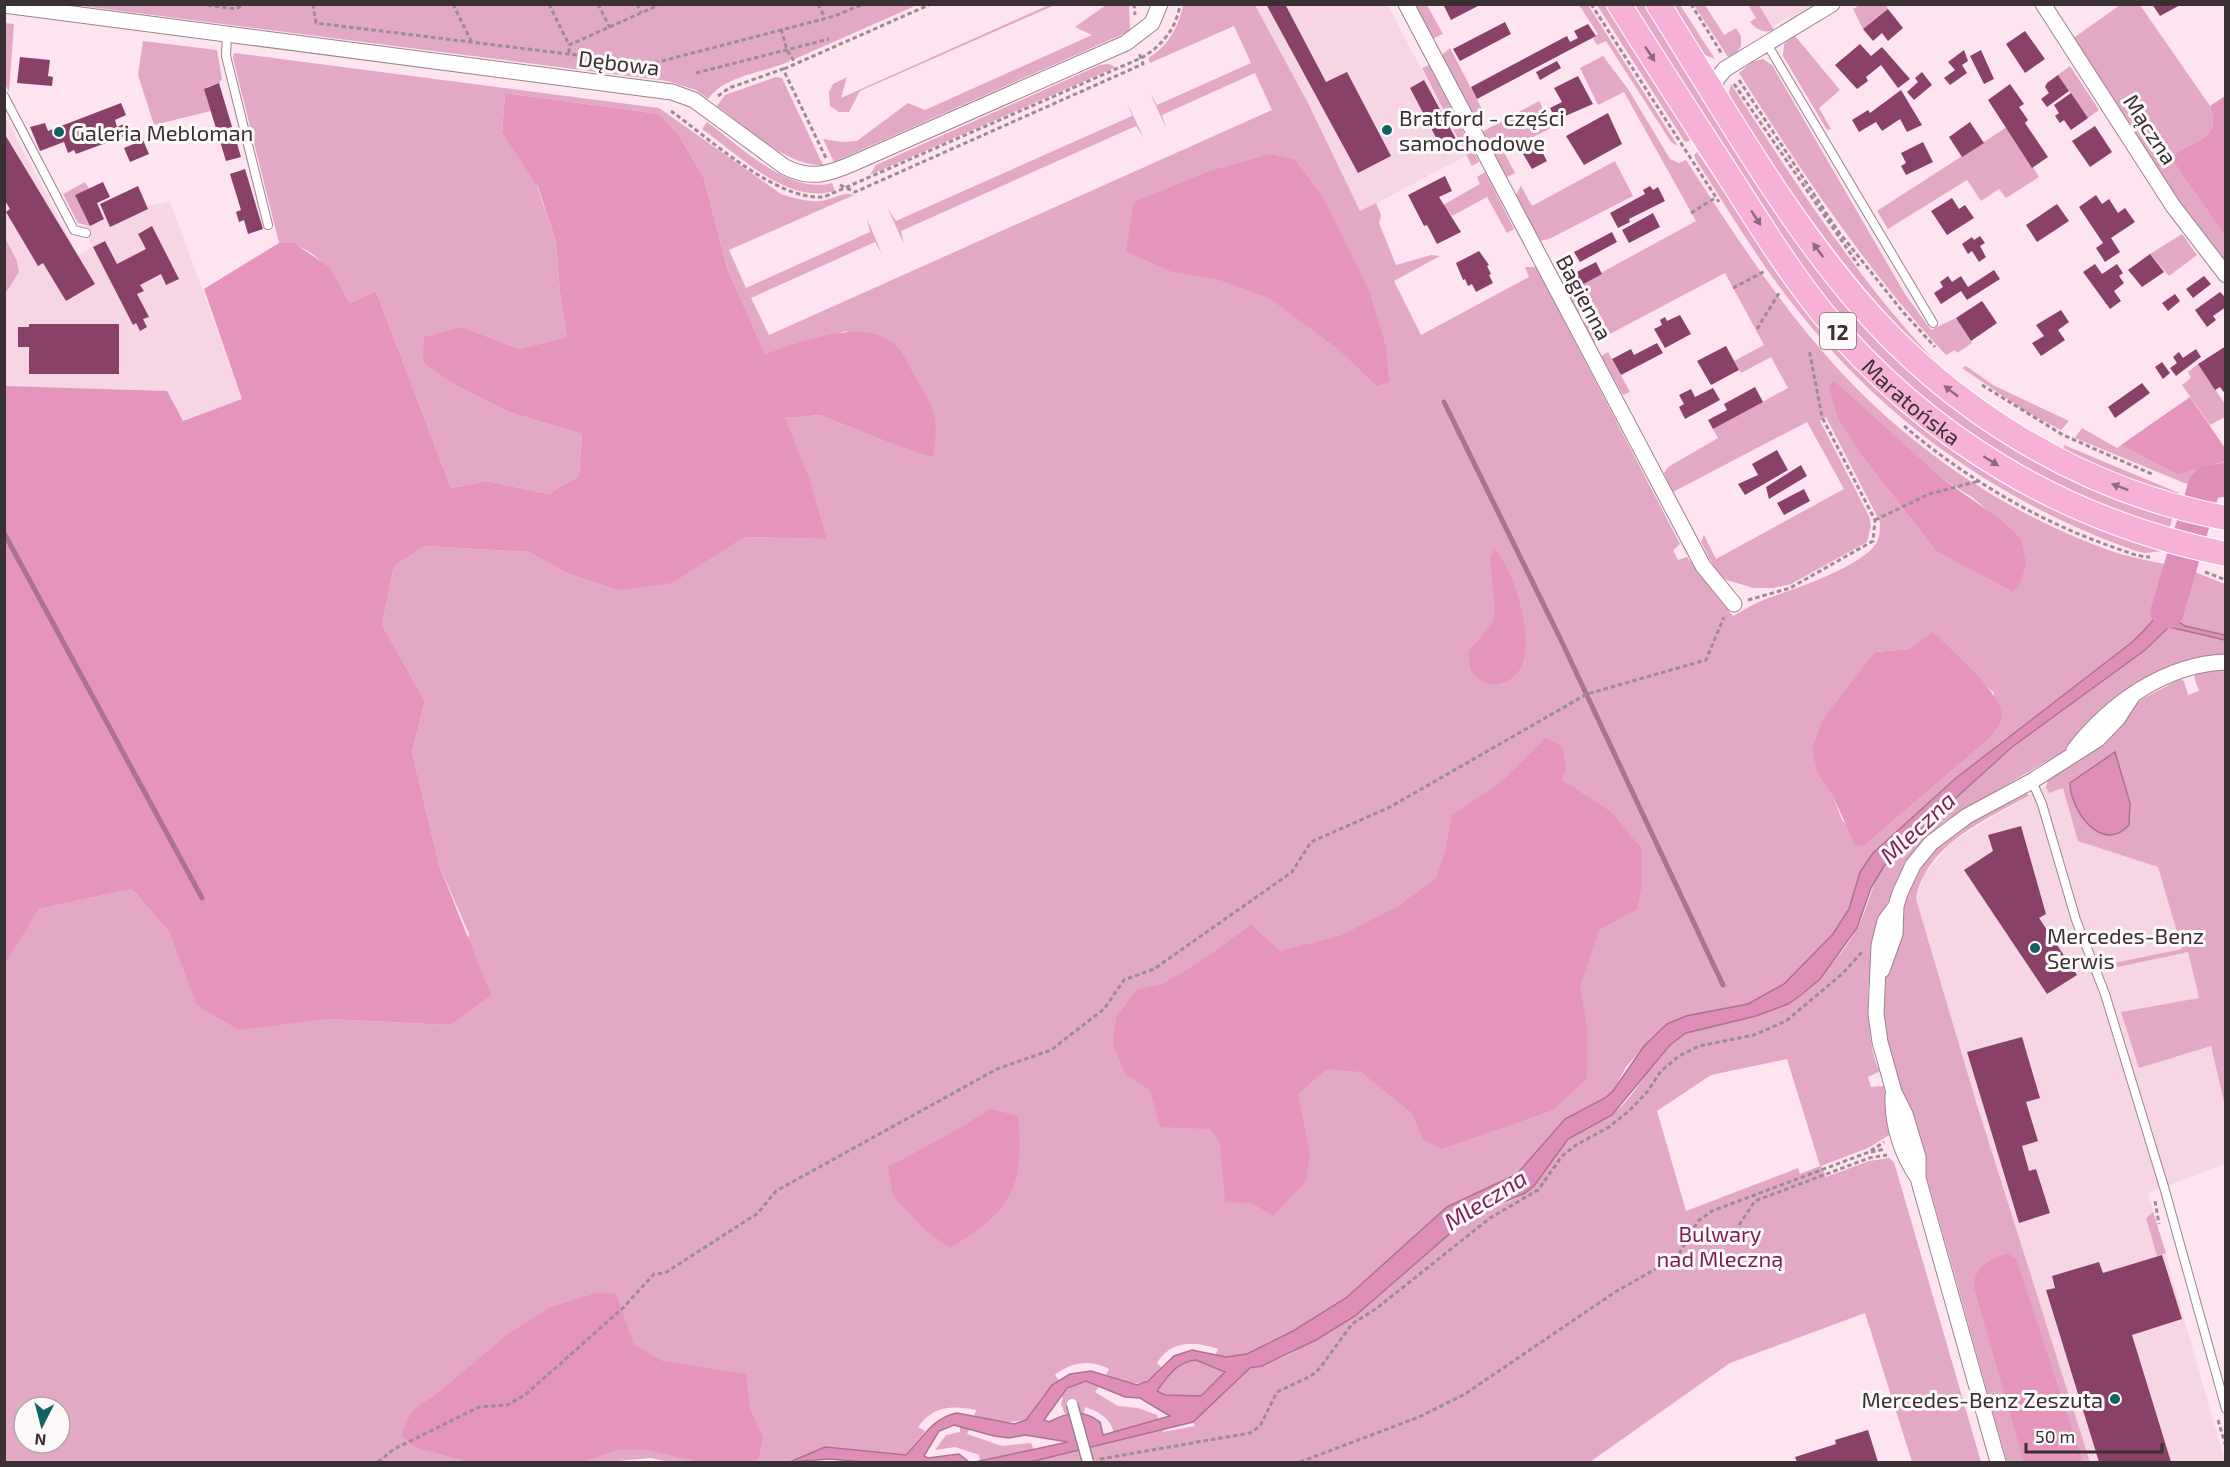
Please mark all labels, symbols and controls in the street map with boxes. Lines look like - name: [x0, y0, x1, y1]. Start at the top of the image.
- street label: Dębowa: [577, 44, 661, 80]
- one-way arrow: [1645, 46, 1656, 62]
- street label: Mączna: [2119, 89, 2183, 169]
- place label: Bratford - części samochodowe: [1399, 104, 1565, 155]
- place label: Galeria Mebloman: [71, 119, 253, 145]
- marker: Bratford - części samochodowe: [1380, 123, 1394, 137]
- marker: Galeria Mebloman: [52, 125, 66, 139]
- one-way arrow: [1750, 210, 1761, 226]
- one-way arrow: [1812, 242, 1824, 258]
- street label: Bagienna: [1552, 250, 1618, 344]
- road number: 12: [1820, 313, 1856, 349]
- street label: Maratońska: [1857, 352, 1966, 450]
- one-way arrow: [1944, 385, 1960, 397]
- one-way arrow: [1983, 456, 1999, 467]
- one-way arrow: [2111, 482, 2129, 491]
- water label: Mleczna: [1873, 785, 1961, 869]
- place label: Mercedes-Benz Serwis: [2047, 922, 2204, 973]
- marker: Mercedes-Benz Serwis: [2028, 941, 2042, 955]
- water label: Mleczna: [1438, 1162, 1532, 1236]
- park label: Bulwary nad Mleczną: [1657, 1220, 1783, 1271]
- place label: Mercedes-Benz Zeszuta: [1861, 1386, 2103, 1412]
- marker: Mercedes-Benz Zeszuta: [2108, 1392, 2122, 1406]
- north arrow: [12, 1395, 72, 1455]
- scale bar: [2026, 1416, 2162, 1454]
- text: 50 m: [2035, 1425, 2075, 1447]
- text: N: [34, 1430, 47, 1450]

